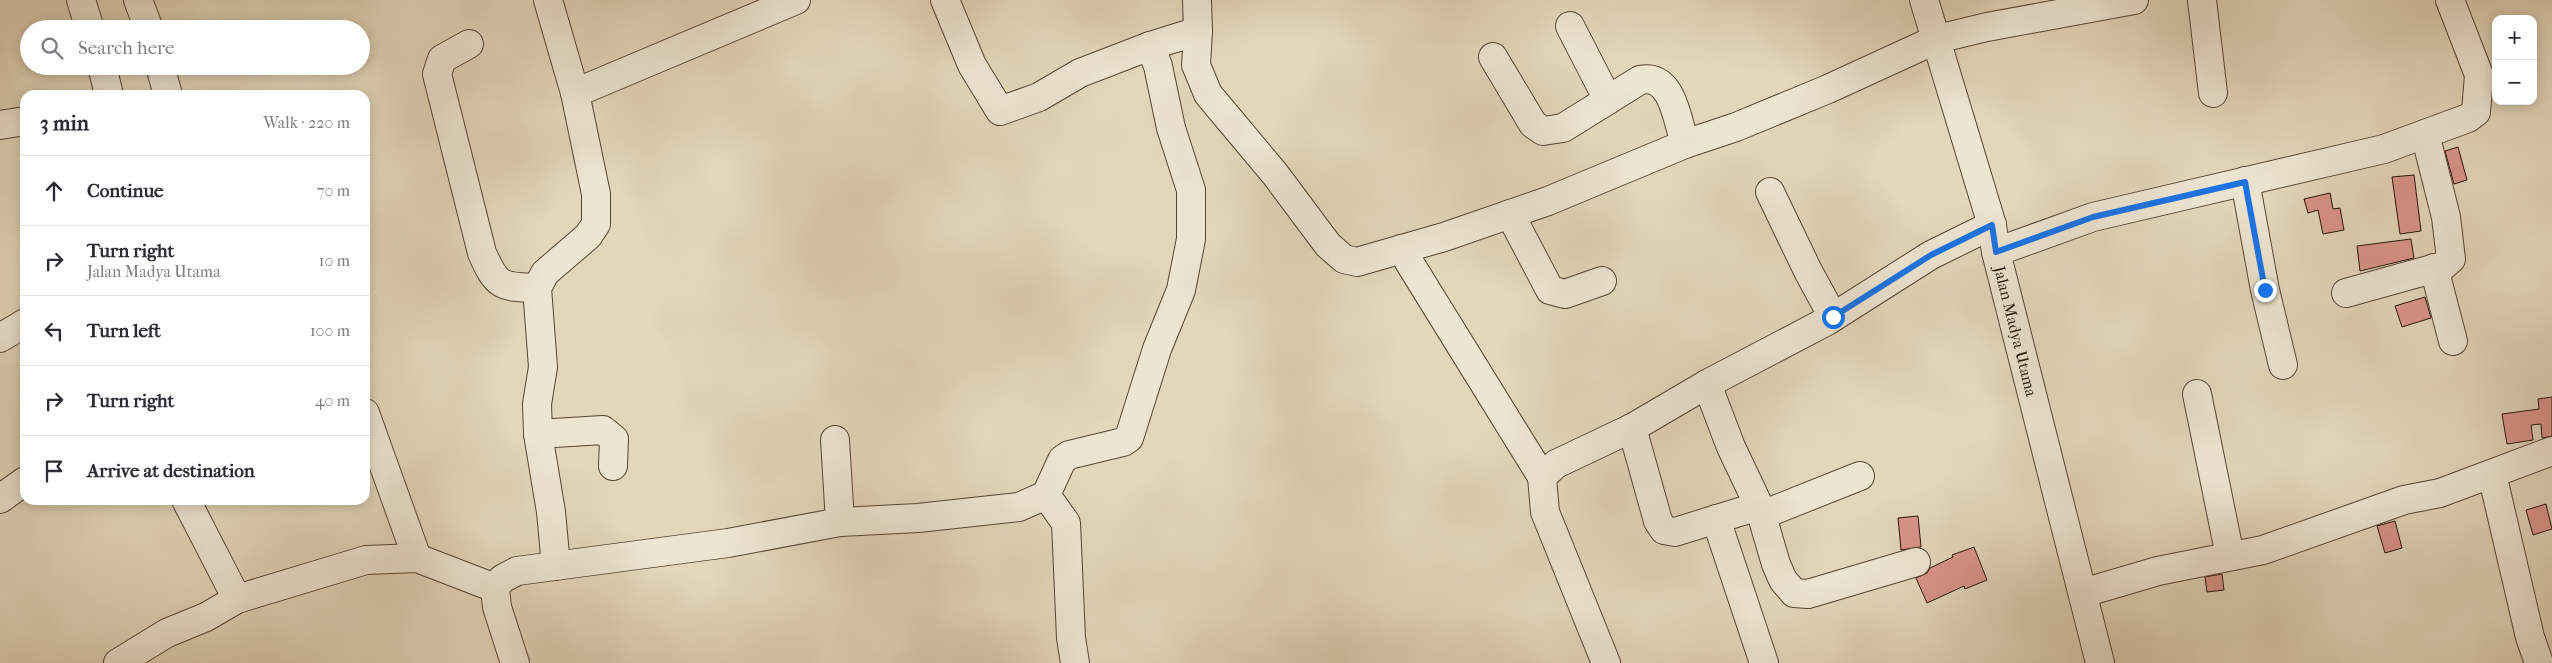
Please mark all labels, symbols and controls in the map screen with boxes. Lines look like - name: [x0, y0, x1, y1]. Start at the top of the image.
- map controls: [2492, 15, 2537, 105]
- button: +: [2492, 15, 2537, 60]
- search box: [20, 20, 370, 75]
- icon: search: [38, 34, 66, 62]
- text: Search here: [78, 37, 174, 59]
- button: −: [2492, 60, 2537, 105]
- text: 3 min: [40, 111, 89, 135]
- text: Walk · 220 m: [263, 113, 350, 132]
- icon: ahead: [40, 177, 68, 205]
- text: Continue: [87, 180, 163, 202]
- text: 70 m: [317, 181, 350, 200]
- text: Turn right: [87, 240, 174, 262]
- icon: right: [40, 247, 68, 275]
- text: 10 m: [319, 251, 350, 270]
- text: Jalan Madya Utama: [87, 262, 221, 281]
- street label: Jalan Madya Utama: [1990, 262, 2042, 399]
- route end: [2254, 279, 2277, 302]
- route start: [1822, 306, 1845, 329]
- icon: left: [40, 317, 68, 345]
- text: Turn left: [87, 320, 161, 342]
- text: 100 m: [310, 321, 350, 340]
- icon: right: [40, 387, 68, 415]
- text: Turn right: [87, 390, 174, 412]
- text: 40 m: [315, 391, 350, 410]
- icon: arrive: [40, 457, 68, 485]
- text: Arrive at destination: [87, 460, 255, 482]

